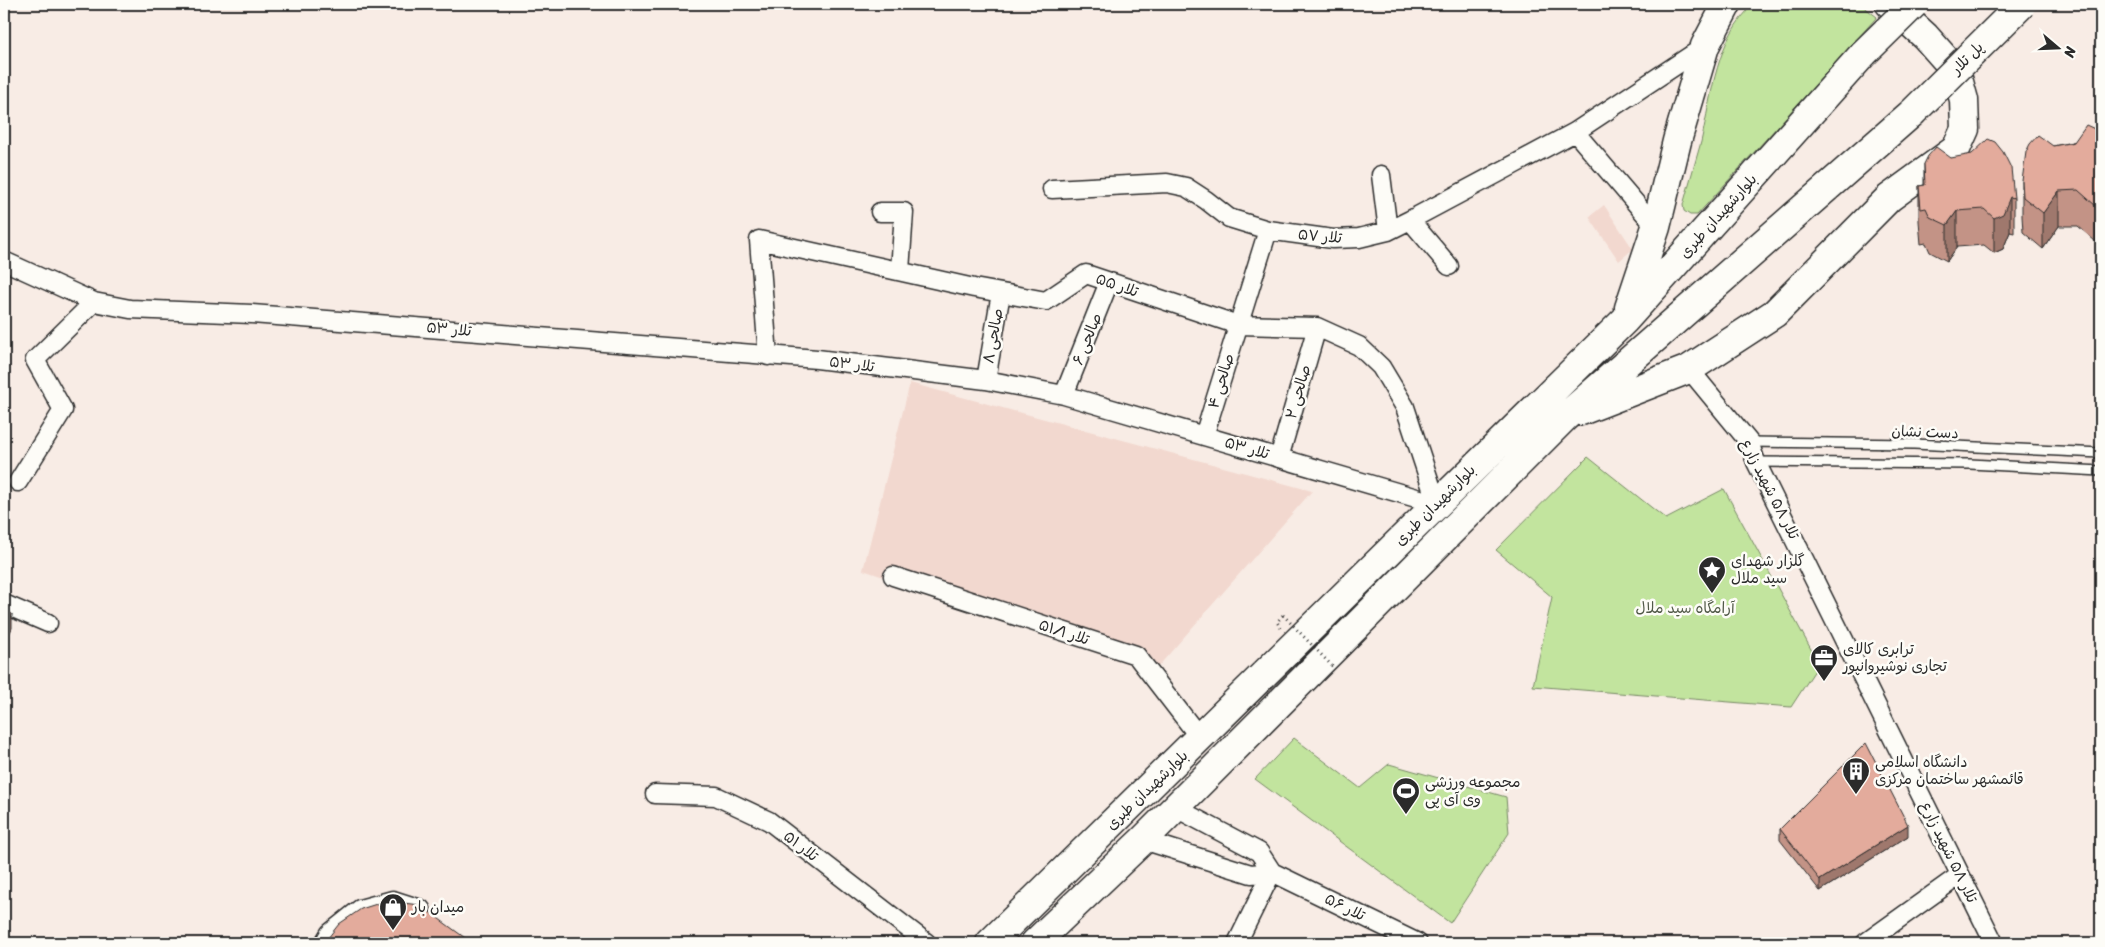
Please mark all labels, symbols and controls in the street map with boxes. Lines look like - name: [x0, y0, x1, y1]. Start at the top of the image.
- north arrow: [2032, 22, 2082, 72]
- street label: پل تلار: [1944, 35, 1990, 81]
- text: N: [2056, 42, 2084, 61]
- street label: بلوارشهیدان طبری: [1672, 167, 1764, 265]
- street label: تلار ۵۷: [1297, 221, 1344, 251]
- street label: تلار ۵۵: [1092, 266, 1143, 305]
- street label: صالحی ۸: [975, 306, 1011, 366]
- street label: صالحی ۶: [1065, 309, 1109, 369]
- street label: تلار ۵۳: [425, 314, 473, 344]
- street label: تلار ۵۳: [828, 348, 877, 380]
- street label: صالحی ۴: [1200, 350, 1242, 412]
- street label: صالحی ۲: [1278, 362, 1318, 422]
- street label: دست نشان: [1891, 418, 1959, 446]
- street label: تلار ۵۳: [1222, 429, 1273, 467]
- street label: تلار ۵۸ شهید زارع: [1733, 434, 1807, 545]
- street label: بلوارشهیدان طبری: [1388, 458, 1482, 552]
- place label: گلزار شهدای سید ملال: [1731, 548, 1805, 591]
- place icon: گلزار شهدای سید ملال: [1697, 555, 1727, 594]
- park label: آرامگاه سید ملال: [1635, 595, 1736, 621]
- street label: تلار ۵۱/۱: [1035, 612, 1093, 653]
- place label: ترابری کالای تجاری نوشیروانپور: [1842, 636, 1947, 679]
- office icon: ترابری کالای تجاری نوشیروانپور: [1809, 643, 1839, 682]
- street label: بلوارشهیدان طبری: [1099, 743, 1195, 837]
- place label: دانشگاه اسلامی قائمشهر ساختمان مرکزی: [1875, 749, 2024, 792]
- building icon: دانشگاه اسلامی قائمشهر ساختمان مرکزی: [1841, 756, 1871, 795]
- place label: مجموعه ورزشی وی آی پی: [1425, 769, 1520, 812]
- sports icon: مجموعه ورزشی وی آی پی: [1391, 776, 1421, 815]
- street label: تلار ۵۸ شهید زارع: [1913, 797, 1985, 908]
- street label: تلار ۵۱: [778, 824, 825, 869]
- street label: تلار ۵۶: [1320, 886, 1370, 928]
- shop icon: میدان بار: [378, 892, 408, 931]
- place label: میدان بار: [411, 894, 464, 920]

